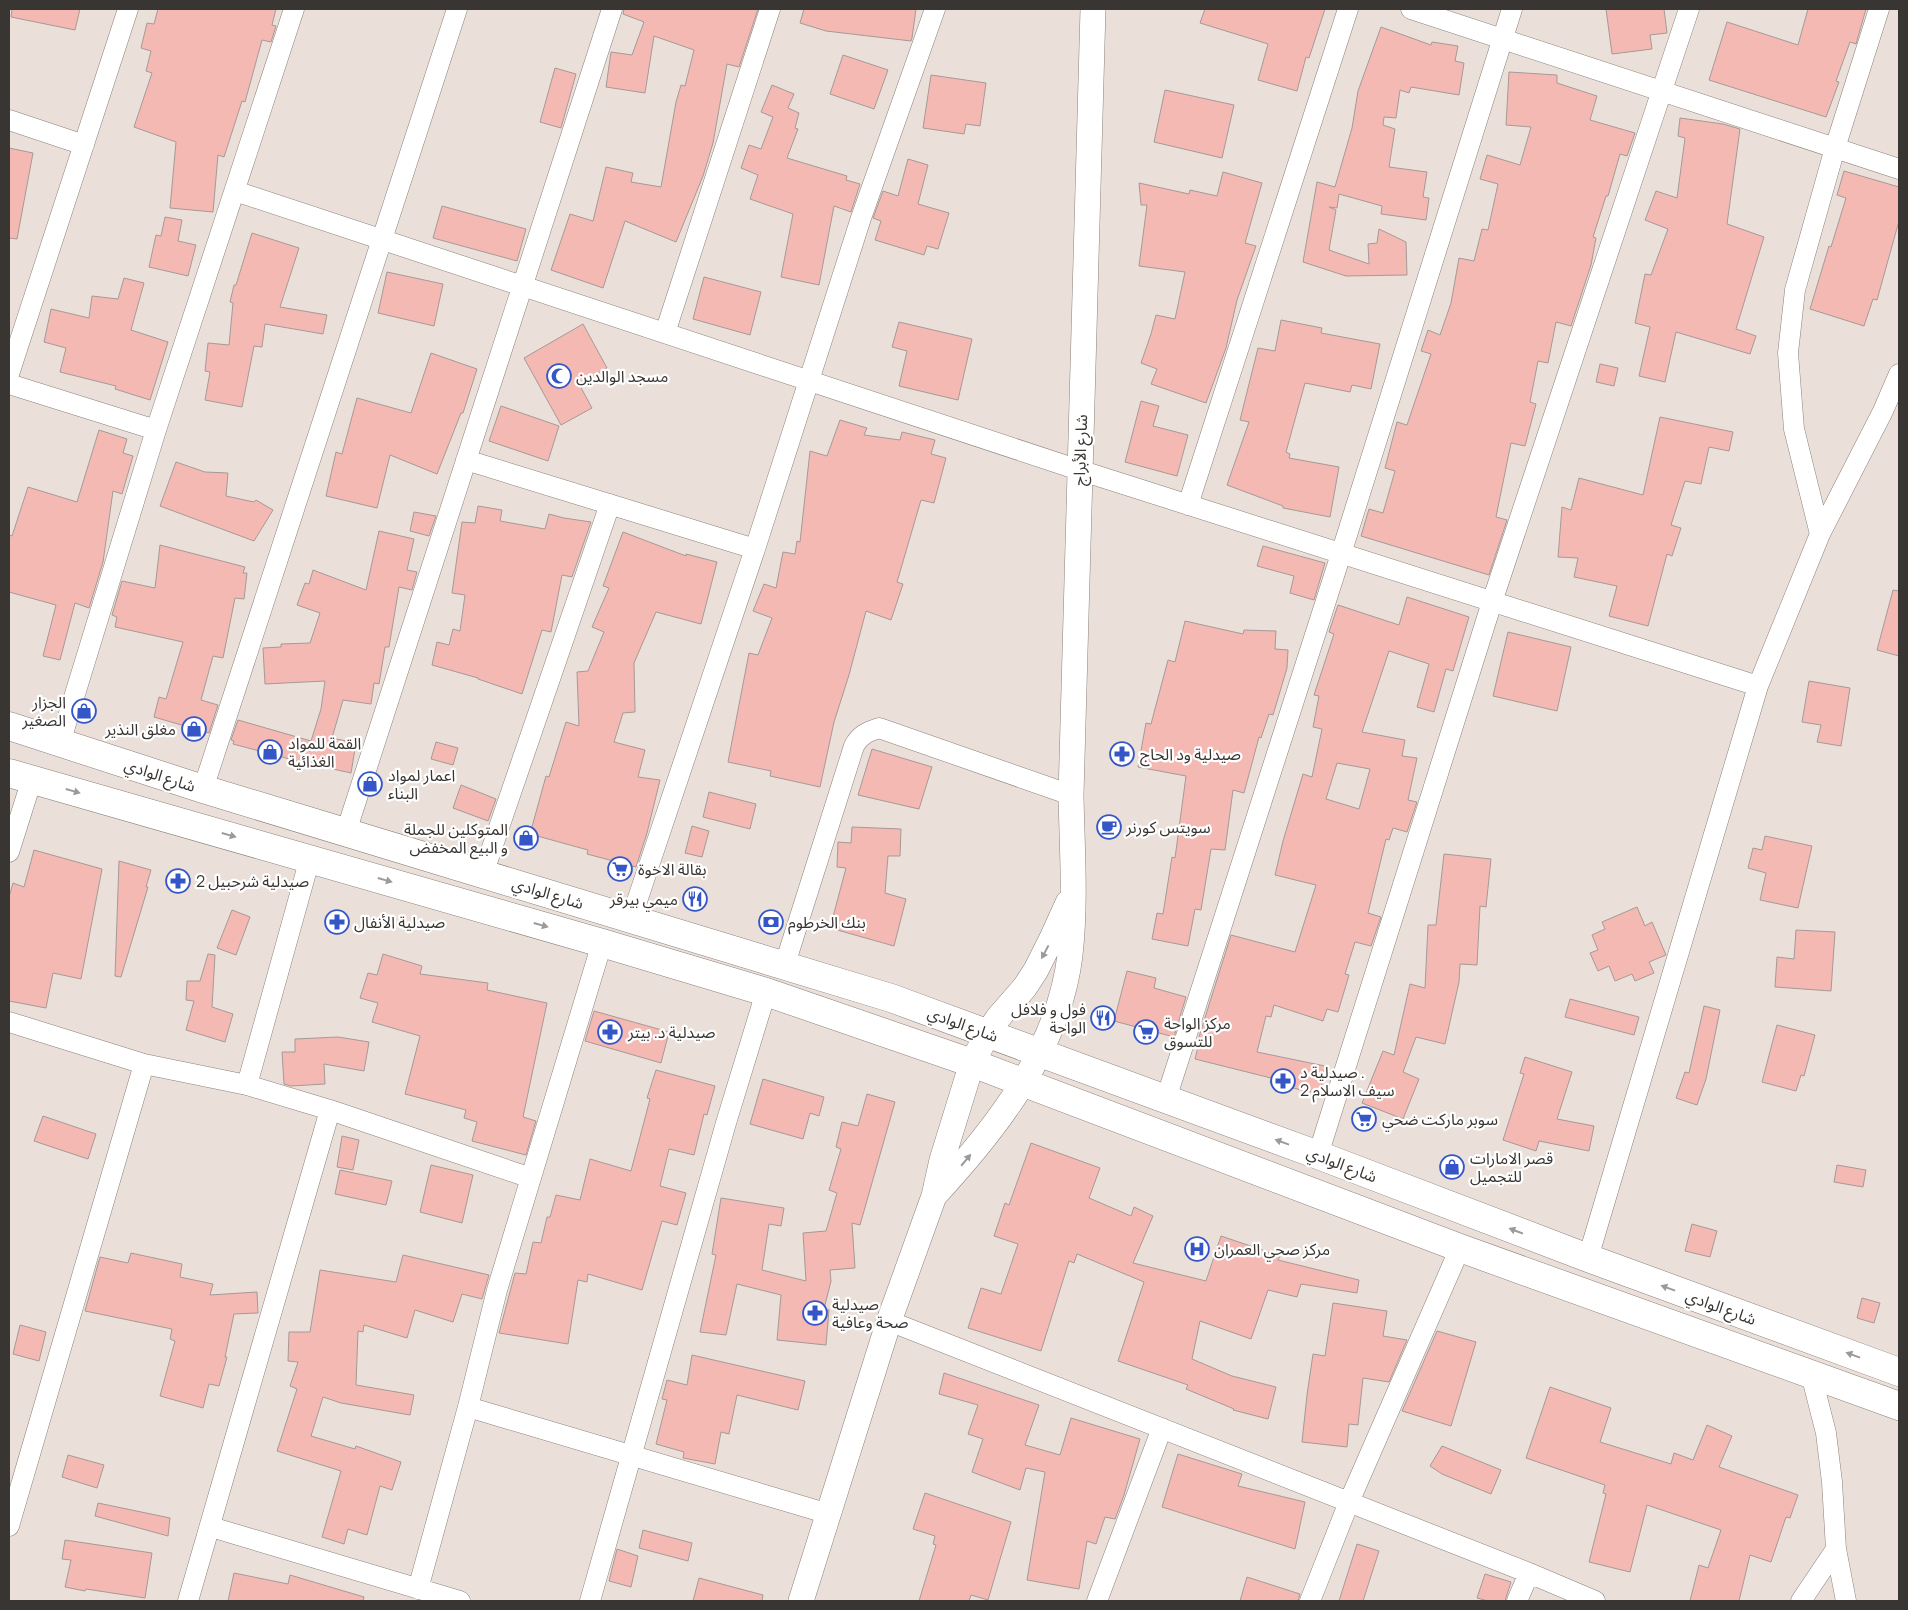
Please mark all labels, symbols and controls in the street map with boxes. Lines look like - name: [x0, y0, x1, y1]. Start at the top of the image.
- mosque icon: مسجد الوالدين: [546, 363, 572, 389]
- place label: مسجد الوالدين: [576, 365, 668, 387]
- street label: شارع الأبراج: [1068, 414, 1094, 486]
- place label: الجزار الصغير: [21, 691, 66, 731]
- shop icon: الجزار الصغير: [71, 698, 97, 724]
- shop icon: مغلق النذير: [181, 716, 207, 742]
- place label: مغلق النذير: [104, 718, 176, 740]
- place label: القمة للمواد الغذائية: [288, 732, 361, 772]
- shop icon: القمة للمواد الغذائية: [257, 739, 283, 765]
- pharmacy icon: صيدلية ود الحاج: [1109, 741, 1135, 767]
- place label: صيدلية ود الحاج: [1140, 743, 1241, 767]
- street label: شارع الوادي: [121, 753, 198, 799]
- place label: اعمار لمواد البناء: [388, 764, 455, 804]
- shop icon: اعمار لمواد البناء: [357, 771, 383, 797]
- one-way arrow: [65, 787, 80, 795]
- cafe icon: سويتس كورنر: [1096, 814, 1122, 840]
- place label: سويتس كورنر: [1125, 816, 1211, 838]
- place label: المتوكلين للجملة و البيع المخفض: [404, 818, 508, 860]
- shop icon: المتوكلين للجملة و البيع المخفض: [513, 825, 539, 851]
- one-way arrow: [221, 832, 236, 840]
- supermarket icon: بقالة الاخوة: [607, 856, 633, 882]
- place label: بقالة الاخوة: [638, 858, 707, 880]
- pharmacy icon: صيدلية شرحبيل 2: [165, 868, 191, 894]
- place label: صيدلية شرحبيل 2: [196, 870, 309, 892]
- street label: شارع الوادي: [509, 872, 586, 916]
- one-way arrow: [378, 876, 393, 884]
- restaurant icon: ميمي بيرقر: [682, 886, 708, 912]
- place label: ميمي بيرقر: [609, 888, 678, 912]
- pharmacy icon: صيدلية الأنفال: [324, 909, 350, 935]
- bank icon: بنك الخرطوم: [758, 909, 784, 935]
- place label: صيدلية الأنفال: [354, 911, 445, 933]
- place label: بنك الخرطوم: [788, 911, 866, 935]
- one-way arrow: [534, 922, 549, 930]
- one-way arrow: [1041, 945, 1049, 959]
- place label: فول و فلافل الواحة: [1011, 998, 1086, 1038]
- street label: شارع الوادي: [924, 1001, 1001, 1049]
- restaurant icon: فول و فلافل الواحة: [1090, 1005, 1116, 1031]
- place label: مركز الواحة للتسوق: [1164, 1012, 1231, 1052]
- pharmacy icon: صيدلية د. بيتر: [597, 1019, 623, 1045]
- supermarket icon: مركز الواحة للتسوق: [1133, 1019, 1159, 1045]
- place label: صيدلية د. بيتر: [627, 1021, 716, 1043]
- place label: صيدلية د . سيف الاسلام 2: [1300, 1061, 1395, 1103]
- pharmacy icon: صيدلية د . سيف الاسلام 2: [1270, 1068, 1296, 1094]
- supermarket icon: سوبر ماركت ضحي: [1351, 1106, 1377, 1132]
- place label: سوبر ماركت ضحي: [1382, 1108, 1498, 1132]
- one-way arrow: [1274, 1138, 1289, 1146]
- street label: شارع الوادي: [1303, 1141, 1380, 1189]
- place label: قصر الامارات للتجميل: [1470, 1147, 1553, 1187]
- one-way arrow: [961, 1154, 972, 1167]
- shop icon: قصر الامارات للتجميل: [1439, 1154, 1465, 1180]
- one-way arrow: [1508, 1227, 1523, 1234]
- hospital icon: مركز صحي العمران: [1184, 1236, 1210, 1262]
- place label: مركز صحي العمران: [1214, 1238, 1330, 1262]
- one-way arrow: [1660, 1284, 1675, 1292]
- street label: شارع الوادي: [1682, 1284, 1759, 1332]
- place label: صيدلية صحة وعافية: [832, 1293, 908, 1333]
- pharmacy icon: صيدلية صحة وعافية: [802, 1300, 828, 1326]
- one-way arrow: [1846, 1351, 1861, 1358]

